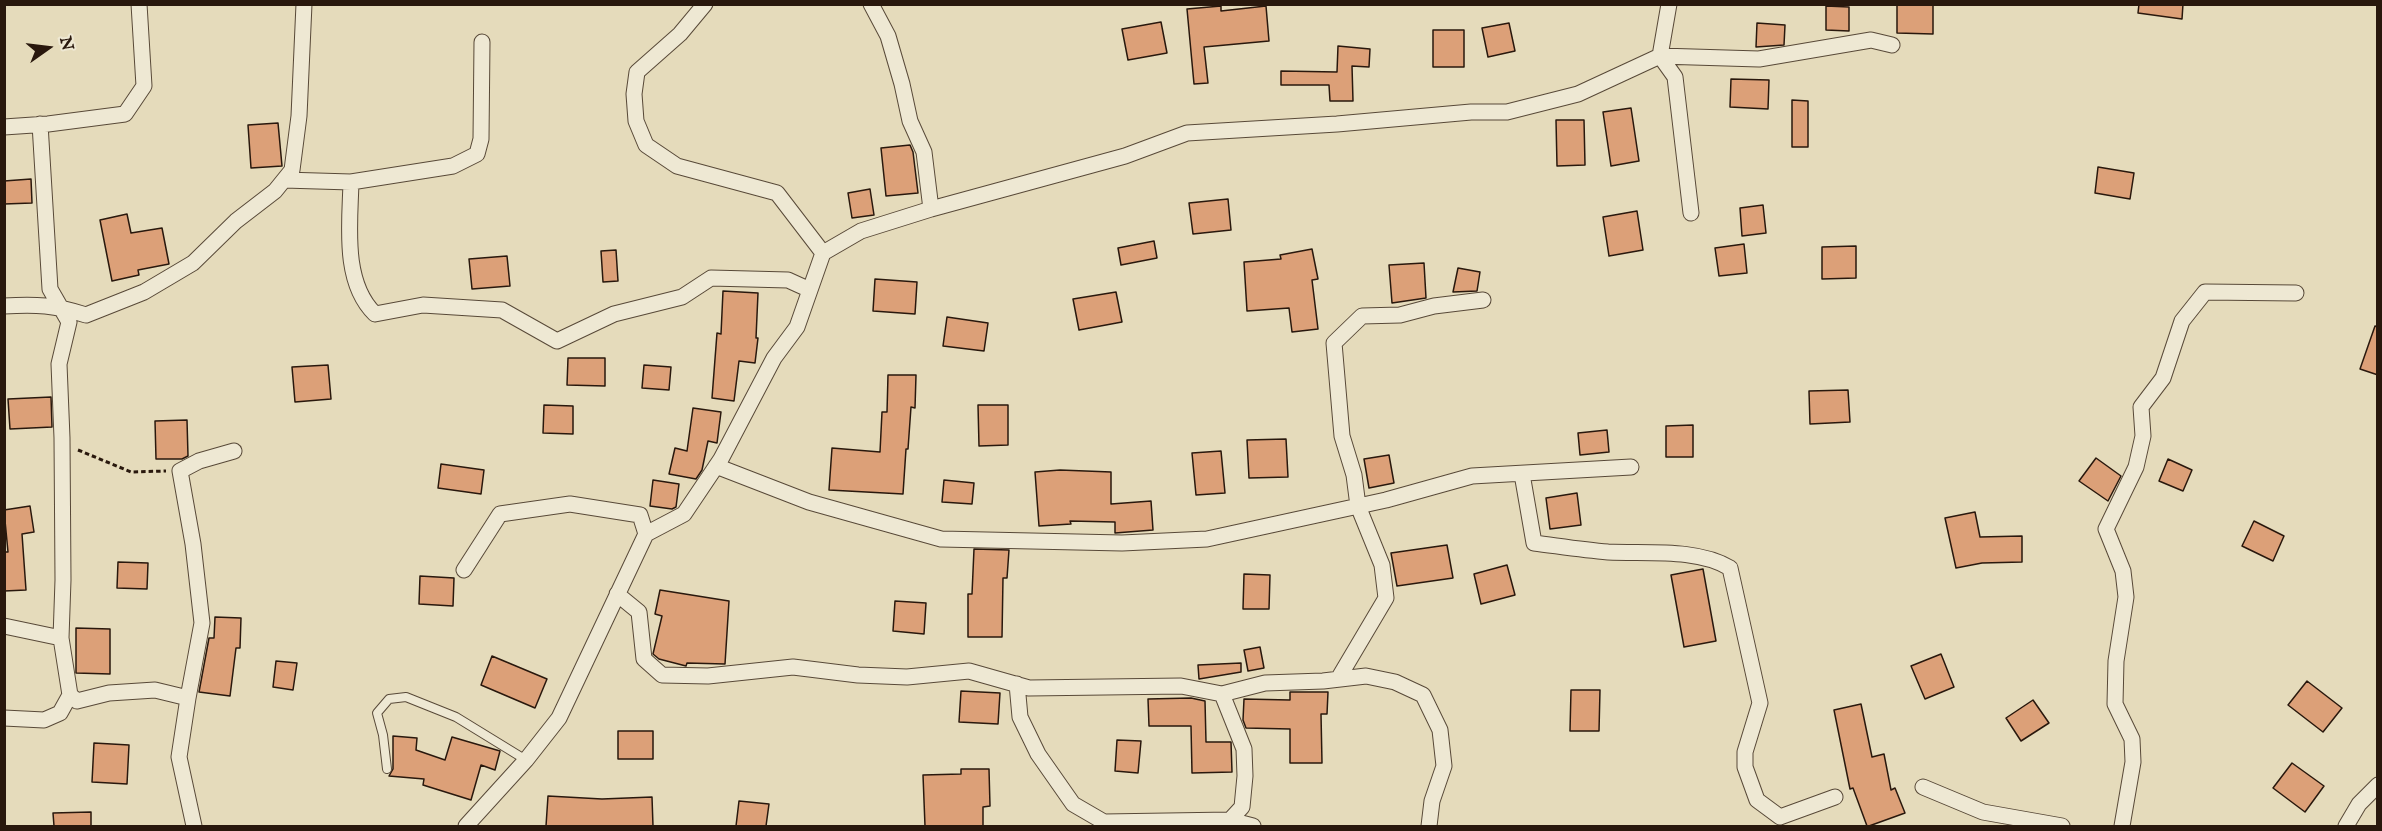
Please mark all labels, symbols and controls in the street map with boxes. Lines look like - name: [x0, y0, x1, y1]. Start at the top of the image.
- north arrow: [18, 18, 78, 78]
- text: N: [54, 35, 77, 53]

